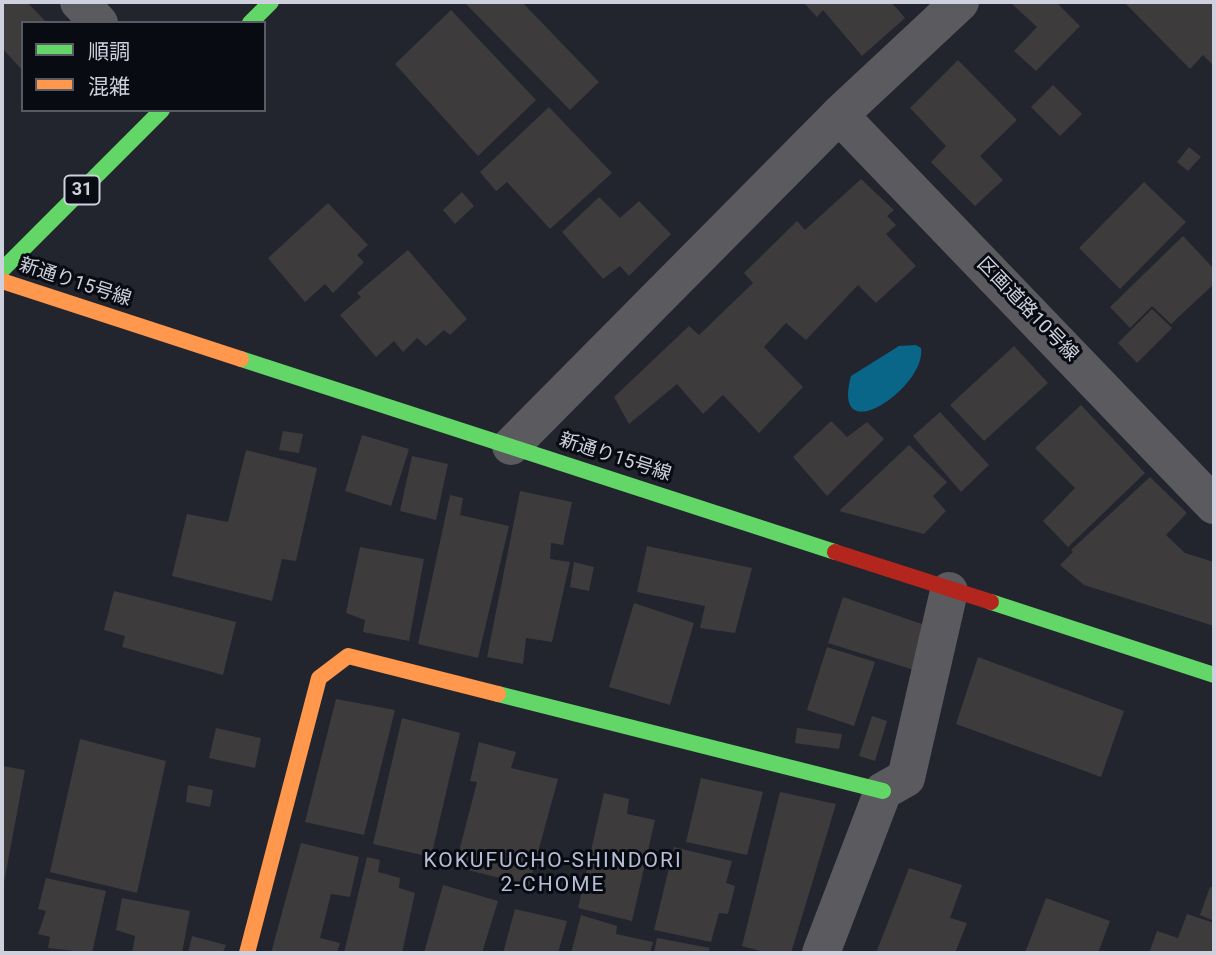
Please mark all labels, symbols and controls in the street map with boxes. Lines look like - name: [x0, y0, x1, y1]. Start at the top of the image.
- legend: [21, 21, 266, 112]
- text: 順調: [88, 40, 130, 64]
- text: 混雑: [88, 75, 130, 99]
- road number: 31: [64, 176, 100, 204]
- street label: 区画道路10号線: [972, 253, 1082, 367]
- street label: 新通り15号線: [16, 254, 134, 312]
- street label: 新通り15号線: [556, 429, 674, 487]
- district label: KOKUFUCHO-SHINDORI 2-CHOME: [426, 849, 680, 899]

